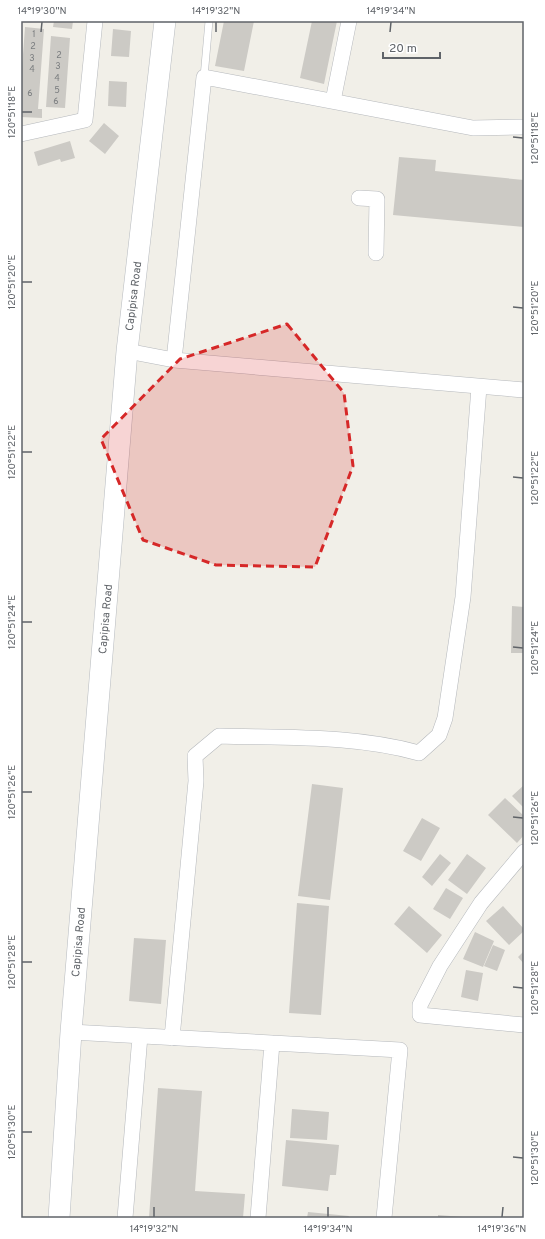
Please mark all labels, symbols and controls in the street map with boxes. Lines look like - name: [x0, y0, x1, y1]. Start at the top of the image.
- text: 14°19'30"N: [17, 5, 67, 18]
- text: 14°19'32"N: [192, 5, 240, 18]
- text: 14°19'34"N: [366, 5, 416, 18]
- house number: 1: [32, 29, 36, 40]
- scale bar: [383, 34, 440, 60]
- house number: 2: [30, 41, 36, 52]
- text: 20 m: [389, 41, 417, 57]
- house number: 2: [56, 50, 62, 61]
- house number: 3: [29, 53, 35, 64]
- house number: 3: [55, 61, 61, 72]
- house number: 4: [29, 64, 35, 75]
- house number: 4: [54, 73, 60, 84]
- house number: 5: [54, 85, 60, 96]
- text: 120°51'18"E: [6, 86, 19, 138]
- house number: 6: [27, 88, 33, 99]
- house number: 6: [53, 96, 59, 107]
- text: 120°51'18"E: [529, 112, 542, 164]
- text: 120°51'20"E: [6, 254, 19, 310]
- street label: Capipisa Road: [123, 261, 145, 332]
- text: 120°51'20"E: [529, 280, 542, 336]
- text: 120°51'22"E: [6, 425, 19, 479]
- text: 120°51'22"E: [529, 451, 542, 505]
- street label: Capipisa Road: [96, 584, 116, 655]
- text: 120°51'24"E: [6, 595, 19, 649]
- text: 120°51'24"E: [529, 621, 542, 675]
- text: 120°51'26"E: [6, 765, 19, 819]
- text: 120°51'26"E: [529, 791, 542, 845]
- street label: Capipisa Road: [69, 907, 89, 978]
- text: 120°51'28"E: [6, 935, 19, 989]
- text: 120°51'28"E: [529, 961, 542, 1015]
- text: 120°51'30"E: [6, 1105, 19, 1159]
- text: 120°51'30"E: [529, 1131, 542, 1185]
- text: 14°19'32"N: [130, 1223, 178, 1236]
- text: 14°19'34"N: [303, 1223, 353, 1236]
- text: 14°19'36"N: [478, 1223, 526, 1236]

